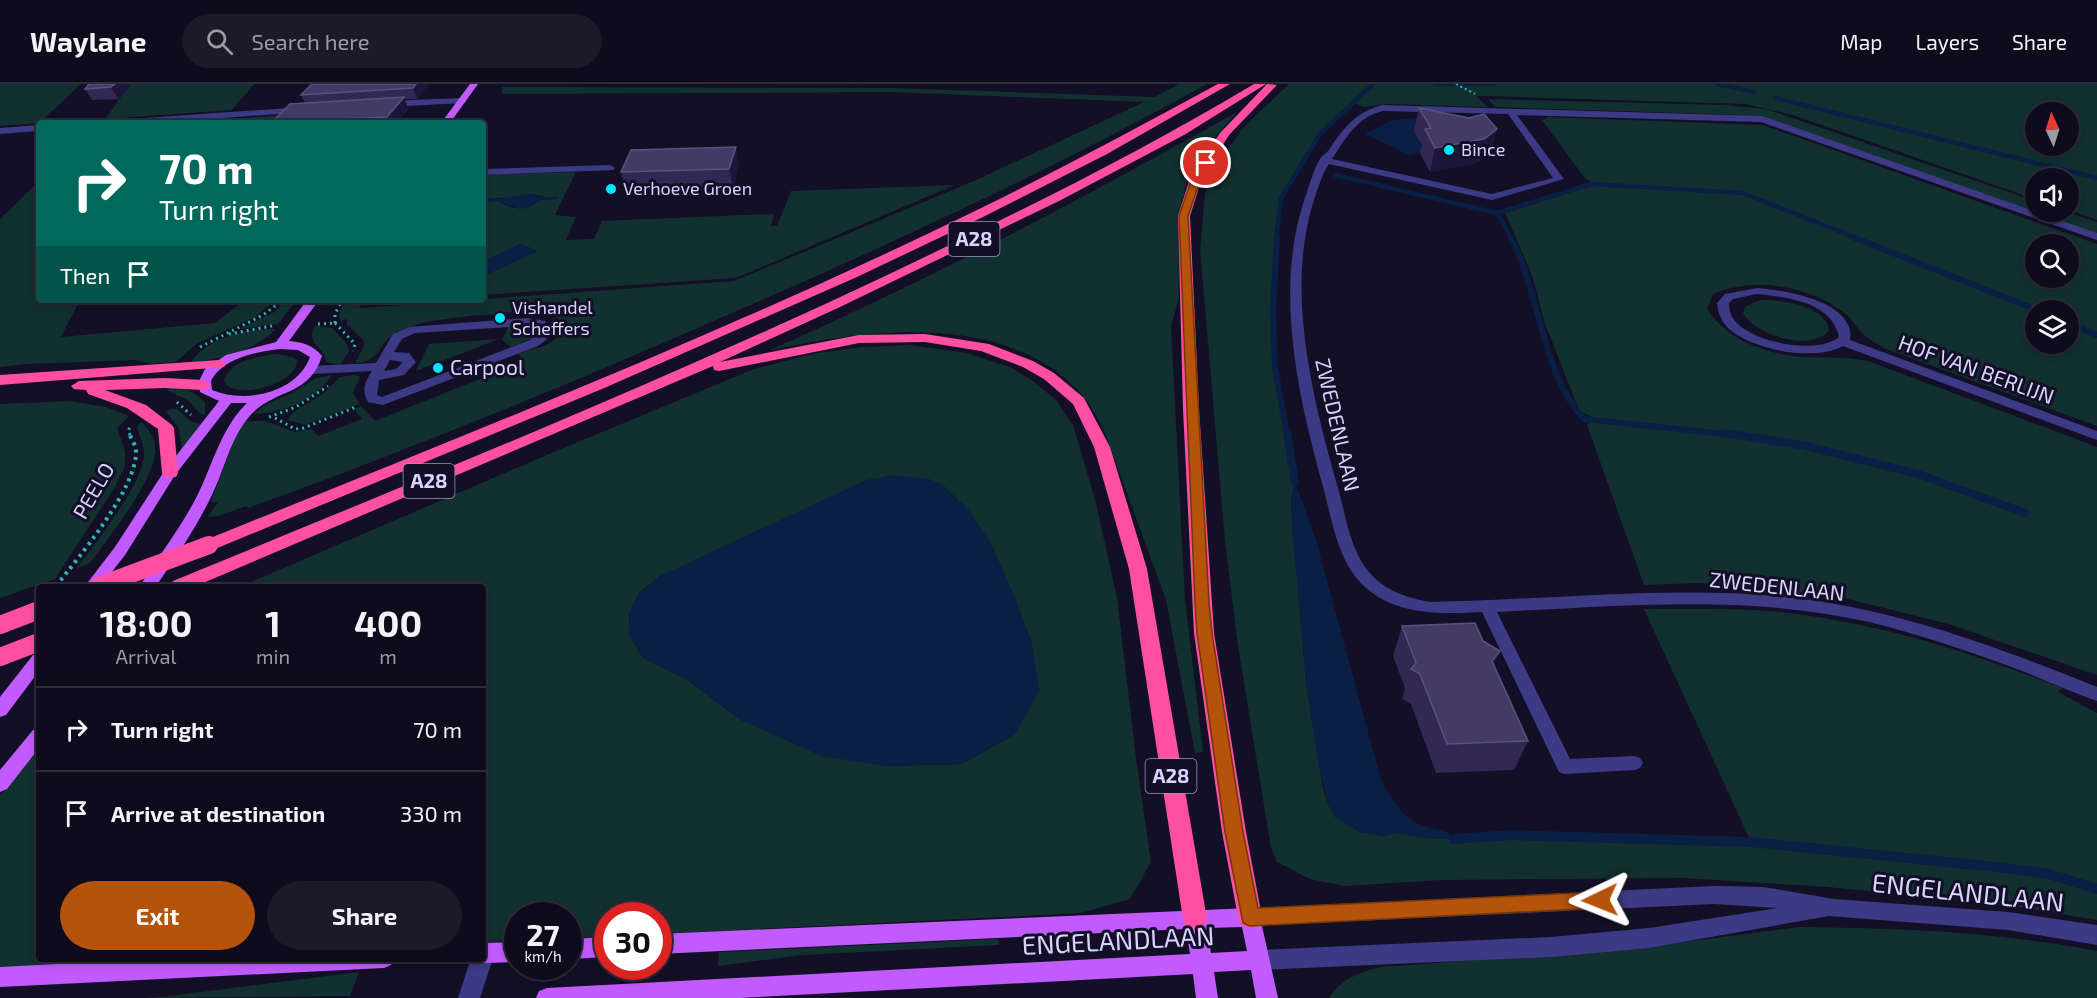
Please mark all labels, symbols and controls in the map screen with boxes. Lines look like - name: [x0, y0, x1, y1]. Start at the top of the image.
- search box: [182, 14, 602, 68]
- text: Waylane: [30, 24, 146, 58]
- icon: search: [203, 25, 236, 58]
- text: Search here: [251, 28, 370, 54]
- text: Map: [1840, 29, 1882, 54]
- text: Layers: [1915, 29, 1979, 54]
- text: Share: [2012, 29, 2067, 54]
- north arrow: [2025, 102, 2079, 156]
- map controls: [2025, 102, 2079, 354]
- pin: [1180, 137, 1231, 188]
- place label: Bince: [1461, 138, 1505, 160]
- text: 70 m: [159, 142, 254, 192]
- marker: Bince: [1442, 143, 1456, 157]
- icon: right: [60, 144, 138, 222]
- icon: arrive: [1189, 146, 1222, 179]
- button: sound: [2025, 168, 2079, 222]
- place label: Verhoeve Groen: [623, 177, 752, 199]
- marker: Verhoeve Groen: [604, 182, 618, 196]
- text: Turn right: [159, 193, 279, 225]
- road number: A28: [948, 222, 1000, 256]
- button: search: [2025, 234, 2079, 288]
- icon: arrive: [122, 258, 155, 291]
- text: Then: [60, 262, 110, 288]
- place label: Vishandel Scheffers: [512, 296, 593, 339]
- button: layers: [2025, 300, 2079, 354]
- marker: Vishandel Scheffers: [493, 311, 507, 325]
- street label: HOF VAN BERLIJN: [1895, 329, 2058, 408]
- place label: Carpool: [450, 354, 525, 379]
- street label: ZWEDENLAAN: [1311, 356, 1366, 494]
- marker: Carpool: [431, 361, 445, 375]
- street label: PEELO: [67, 458, 119, 523]
- road number: A28: [404, 464, 454, 498]
- street label: ZWEDENLAAN: [1708, 566, 1846, 605]
- text: 18:00: [100, 601, 192, 644]
- text: 1: [265, 601, 281, 644]
- text: 400: [354, 601, 422, 644]
- text: Arrival: [116, 644, 176, 668]
- text: min: [256, 644, 290, 668]
- text: m: [379, 644, 397, 668]
- icon: right: [60, 713, 93, 746]
- text: Turn right: [111, 716, 213, 742]
- text: 70 m: [413, 716, 462, 742]
- road number: A28: [1146, 759, 1196, 793]
- icon: arrive: [60, 797, 93, 830]
- text: Arrive at destination: [111, 800, 325, 826]
- text: 330 m: [400, 800, 462, 826]
- street label: ENGELANDLAAN: [1871, 866, 2066, 917]
- position arrow: [1568, 868, 1632, 932]
- button: Exit: [60, 881, 255, 950]
- button: Share: [267, 881, 462, 950]
- speed limit sign: 30: [594, 902, 672, 980]
- text: 27: [526, 916, 560, 952]
- street label: ENGELANDLAAN: [1021, 919, 1215, 960]
- text: km/h: [524, 947, 562, 965]

